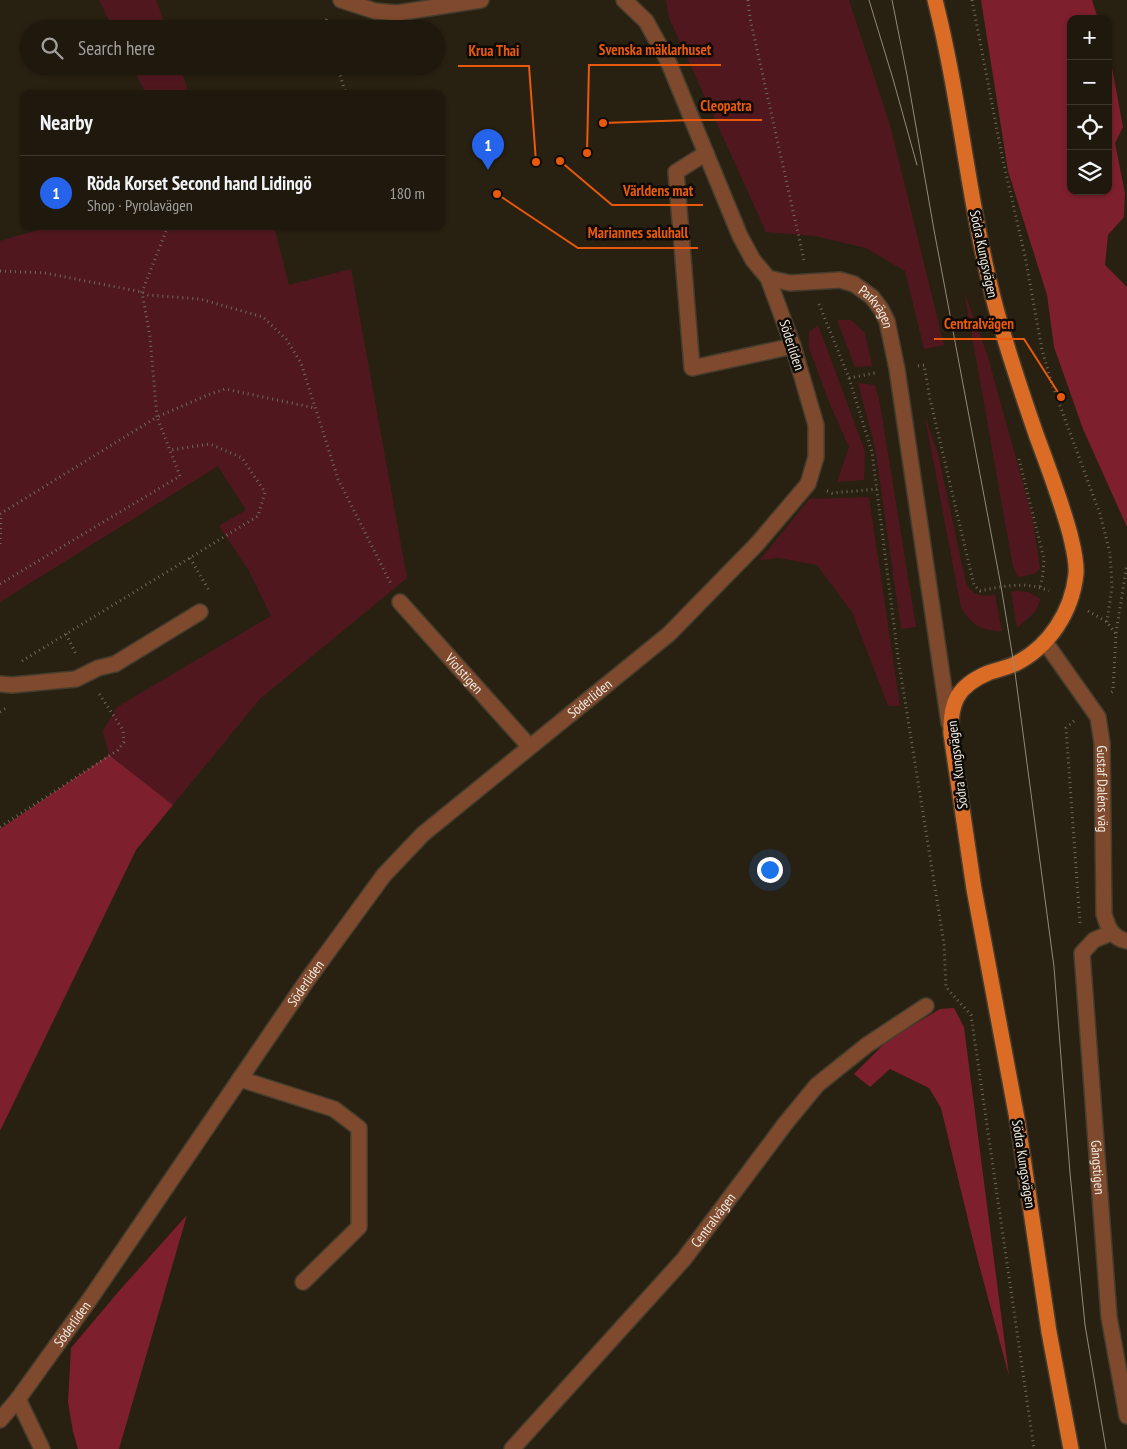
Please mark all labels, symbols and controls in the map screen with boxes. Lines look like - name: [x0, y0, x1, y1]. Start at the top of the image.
- map controls: [1067, 15, 1112, 195]
- button: +: [1067, 15, 1112, 60]
- search box: [20, 20, 445, 75]
- icon: search: [38, 34, 66, 62]
- callout: Svenska mäklarhuset: [589, 35, 721, 65]
- text: Search here: [78, 36, 155, 60]
- callout: Krua Thai: [458, 36, 529, 66]
- text: Svenska mäklarhuset: [599, 40, 712, 59]
- text: Krua Thai: [469, 41, 519, 60]
- button: −: [1067, 60, 1112, 105]
- callout: Cleopatra: [691, 90, 762, 120]
- text: Cleopatra: [700, 96, 752, 115]
- button: locate: [1067, 105, 1112, 150]
- text: Nearby: [40, 109, 93, 136]
- pin: 1: [472, 129, 504, 170]
- button: layers: [1067, 150, 1112, 195]
- text: Röda Korset Second hand Lidingö: [87, 171, 312, 195]
- callout: Världens mat: [612, 175, 703, 205]
- text: Världens mat: [622, 181, 694, 200]
- text: 1: [52, 183, 60, 203]
- text: 180 m: [390, 183, 425, 203]
- text: Shop · Pyrolavägen: [87, 195, 193, 215]
- street label: Södra Kungsvägen: [966, 209, 1002, 299]
- callout: Mariannes saluhall: [578, 218, 698, 248]
- text: Mariannes saluhall: [588, 223, 689, 242]
- street label: Parkvägen: [855, 281, 897, 330]
- callout: Centralvägen: [934, 309, 1024, 339]
- text: Centralvägen: [944, 314, 1014, 333]
- street label: Söderliden: [775, 317, 809, 373]
- street label: Violstigen: [440, 649, 487, 698]
- street label: Söderliden: [564, 675, 615, 722]
- street label: Södra Kungsvägen: [943, 720, 971, 810]
- street label: Gustaf Daléns väg: [1093, 745, 1112, 832]
- your location: [757, 857, 783, 883]
- street label: Söderliden: [283, 957, 328, 1010]
- street label: Södra Kungsvägen: [1008, 1119, 1040, 1209]
- street label: Gångstigen: [1087, 1140, 1109, 1195]
- street label: Centralvägen: [687, 1189, 739, 1251]
- street label: Söderliden: [50, 1298, 95, 1350]

